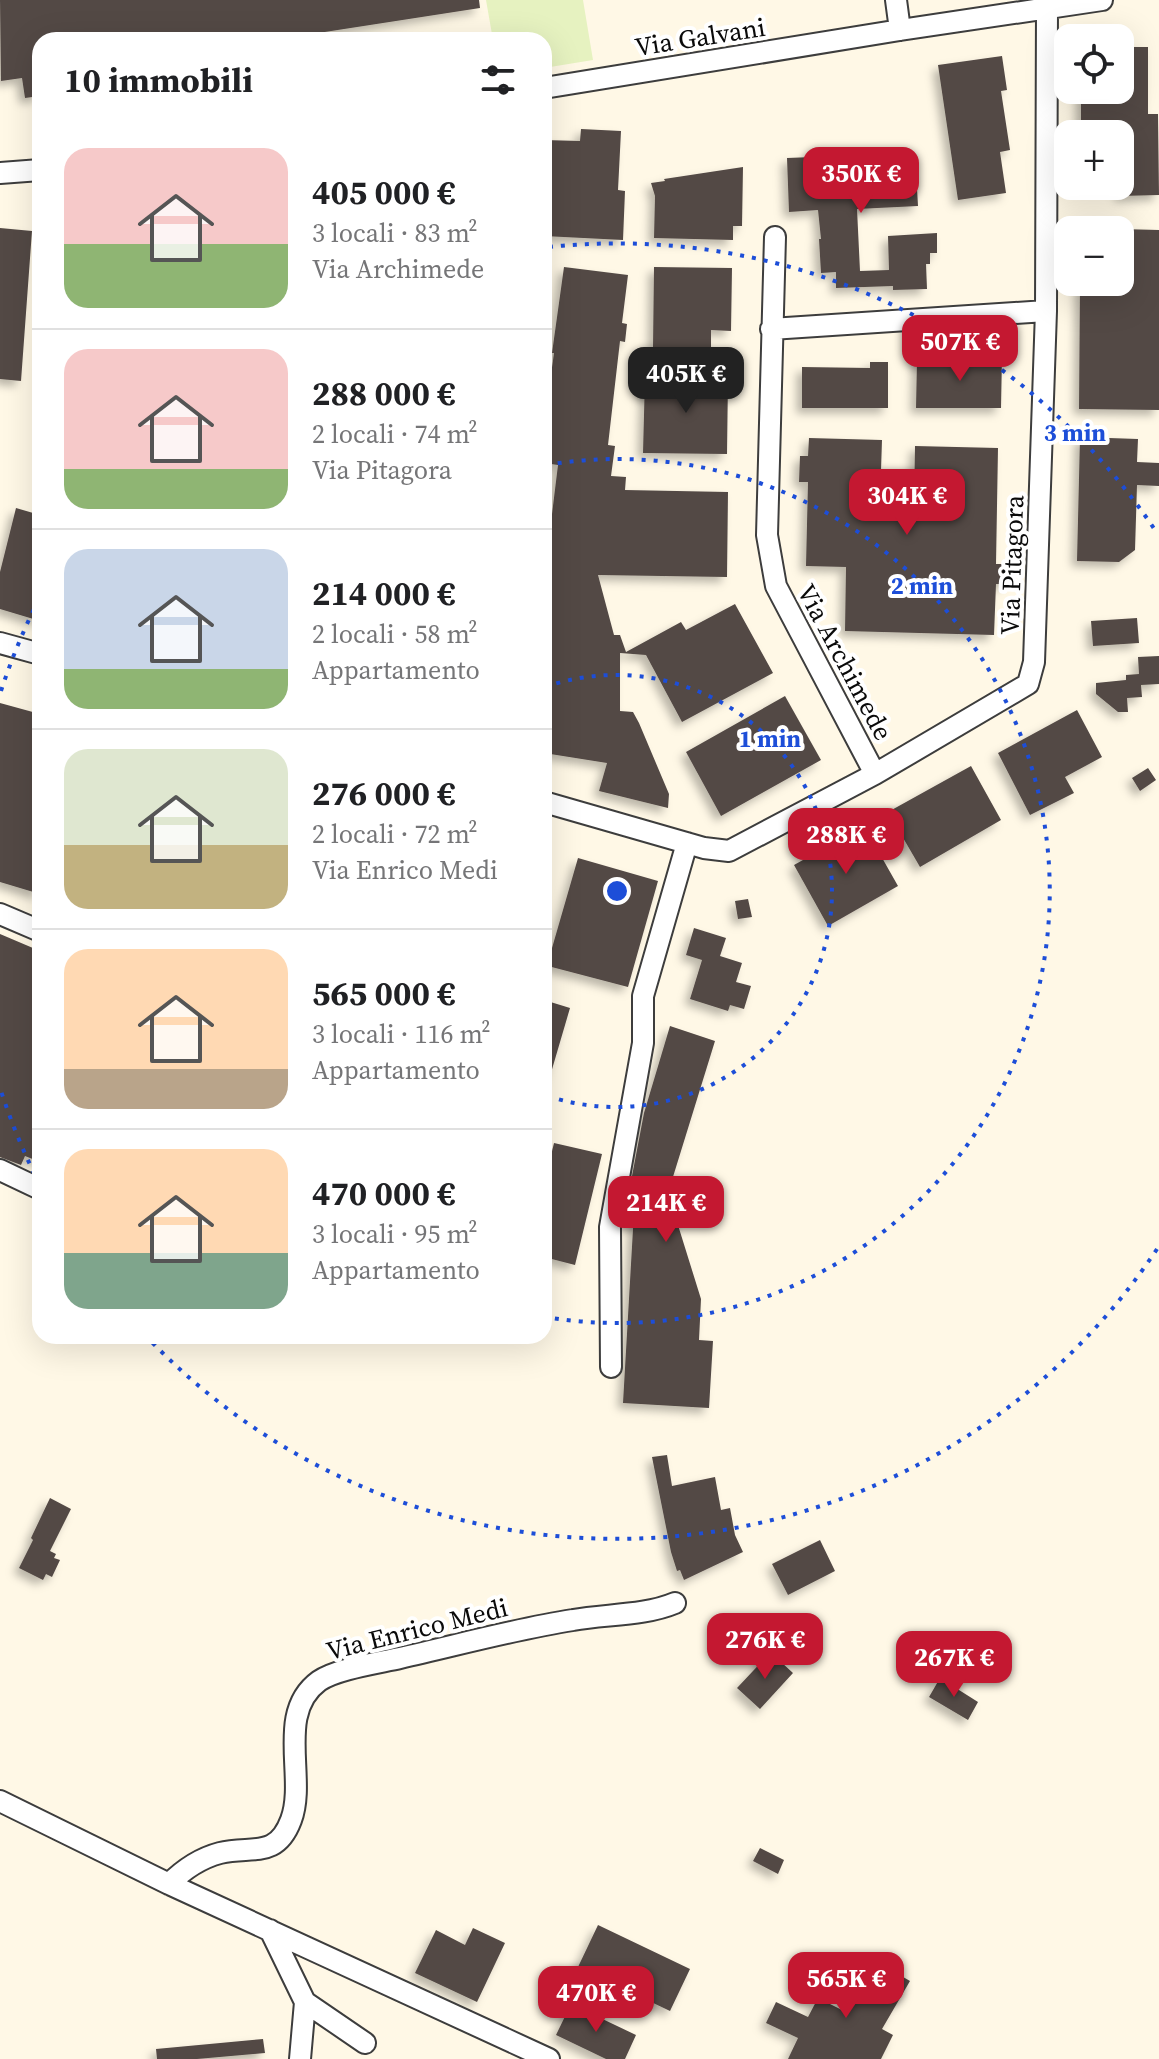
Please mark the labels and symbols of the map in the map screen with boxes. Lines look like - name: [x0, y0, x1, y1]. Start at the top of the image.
- street label: Via Galvani: [632, 9, 768, 65]
- pin: 350K €: [796, 147, 926, 215]
- pin: 507K €: [895, 315, 1025, 383]
- pin: 405K €: [621, 347, 751, 415]
- text: 3 min: [1044, 416, 1106, 449]
- pin: 304K €: [842, 469, 972, 537]
- street label: Via Pitagora: [992, 494, 1032, 636]
- text: 2 min: [891, 569, 953, 602]
- street label: Via Archimede: [789, 577, 901, 747]
- text: 1 min: [739, 722, 801, 755]
- pin: 288K €: [781, 808, 911, 876]
- centre of rings: [603, 877, 631, 905]
- pin: 214K €: [601, 1176, 731, 1244]
- street label: Via Enrico Medi: [323, 1589, 511, 1669]
- pin: 276K €: [700, 1613, 830, 1681]
- pin: 267K €: [889, 1631, 1019, 1699]
- pin: 565K €: [781, 1952, 911, 2020]
- pin: 470K €: [531, 1966, 661, 2034]

